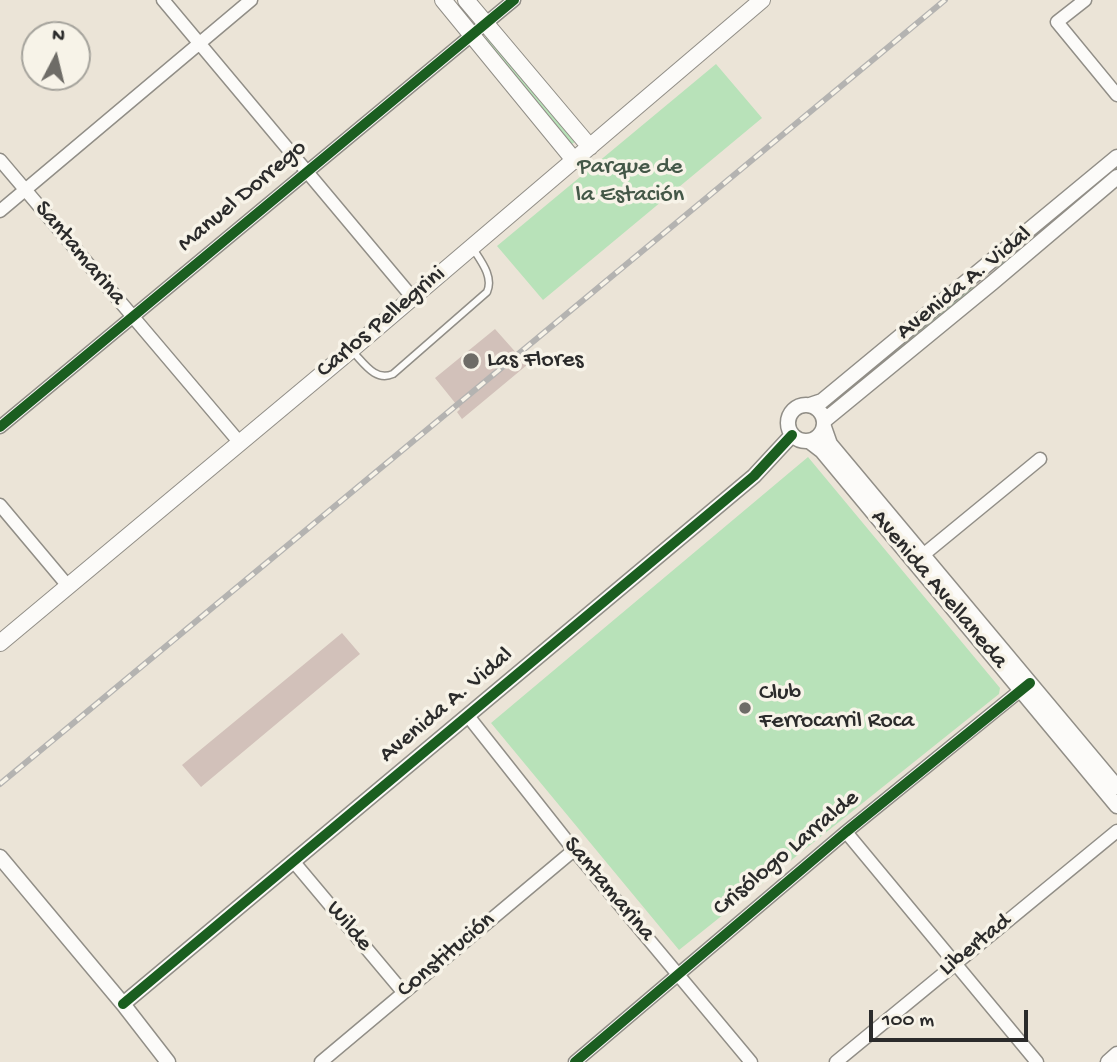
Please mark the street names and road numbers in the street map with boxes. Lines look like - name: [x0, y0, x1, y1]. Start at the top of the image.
- street label: Manuel Dorrego: [173, 135, 313, 259]
- street label: Santamarina: [27, 196, 131, 312]
- street label: Avenida A. Vidal: [892, 221, 1038, 347]
- street label: Carlos Pellegrini: [312, 261, 452, 385]
- street label: Avenida Avellaneda: [863, 505, 1013, 675]
- street label: Avenida A. Vidal: [374, 642, 520, 770]
- street label: Crisólogo Larralde: [708, 785, 866, 923]
- street label: Santamarina: [556, 832, 660, 948]
- street label: Wilde: [319, 896, 377, 958]
- street label: Constitución: [392, 907, 502, 1005]
- street label: Libertad: [934, 908, 1018, 984]

